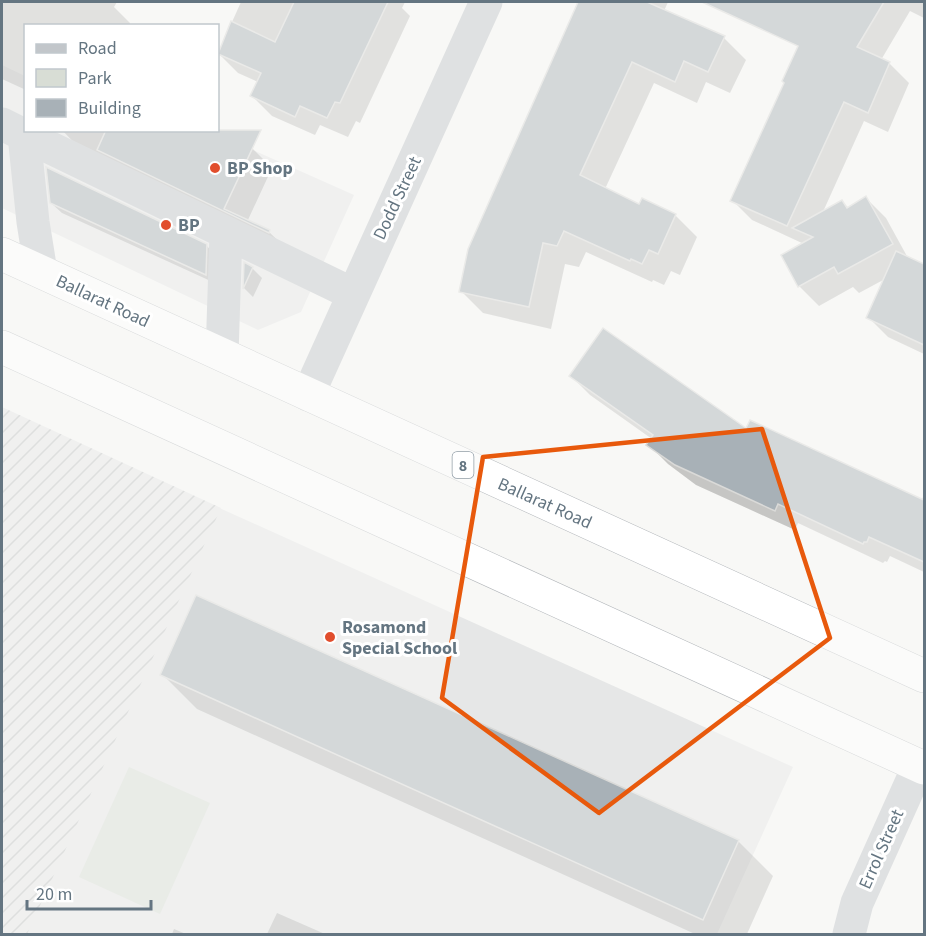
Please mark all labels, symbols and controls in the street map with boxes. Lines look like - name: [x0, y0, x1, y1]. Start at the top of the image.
- legend: [24, 24, 219, 132]
- text: Road: [78, 36, 117, 61]
- text: Park: [78, 66, 112, 91]
- text: Building: [78, 96, 141, 121]
- street label: Dodd Street: [367, 152, 428, 244]
- place label: BP Shop: [227, 156, 293, 181]
- marker: BP Shop: [208, 161, 222, 175]
- place label: BP: [178, 213, 200, 238]
- marker: BP: [159, 218, 173, 232]
- street label: Ballarat Road: [52, 269, 154, 334]
- road number: 8: [452, 452, 474, 478]
- street label: Ballarat Road: [494, 472, 596, 535]
- place label: Rosamond Special School: [342, 615, 457, 661]
- marker: Rosamond Special School: [323, 630, 337, 644]
- street label: Errol Street: [853, 805, 910, 893]
- scale bar: [27, 873, 152, 911]
- text: 20 m: [36, 882, 72, 907]

